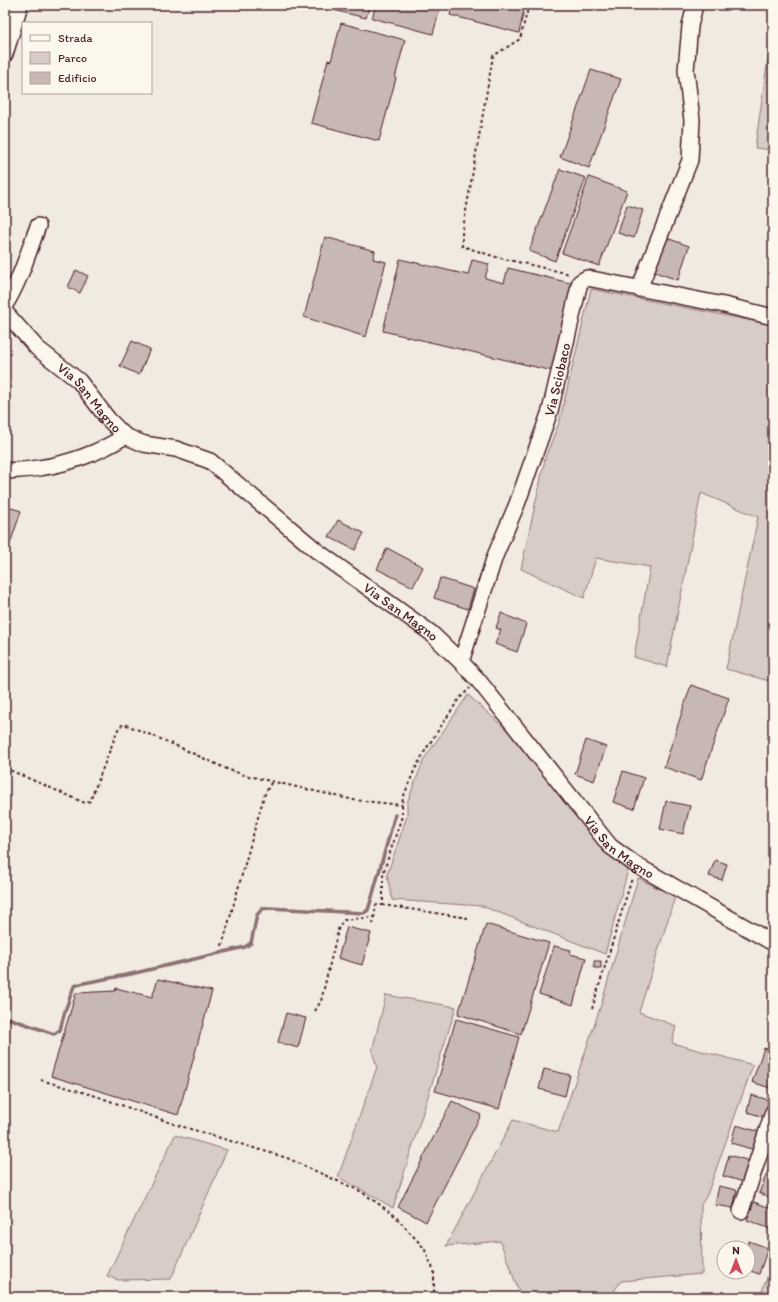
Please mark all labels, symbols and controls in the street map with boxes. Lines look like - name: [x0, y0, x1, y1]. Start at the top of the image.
- legend: [22, 22, 152, 94]
- text: Strada: [58, 31, 93, 45]
- text: Parco: [58, 51, 87, 65]
- text: Edificio: [58, 71, 97, 85]
- street label: Via Sciobaco: [540, 341, 574, 418]
- street label: Via San Magno: [54, 359, 125, 436]
- street label: Via San Magno: [360, 579, 442, 644]
- street label: Via San Magno: [581, 812, 657, 882]
- north arrow: [716, 1240, 756, 1280]
- text: N: [732, 1244, 740, 1257]

